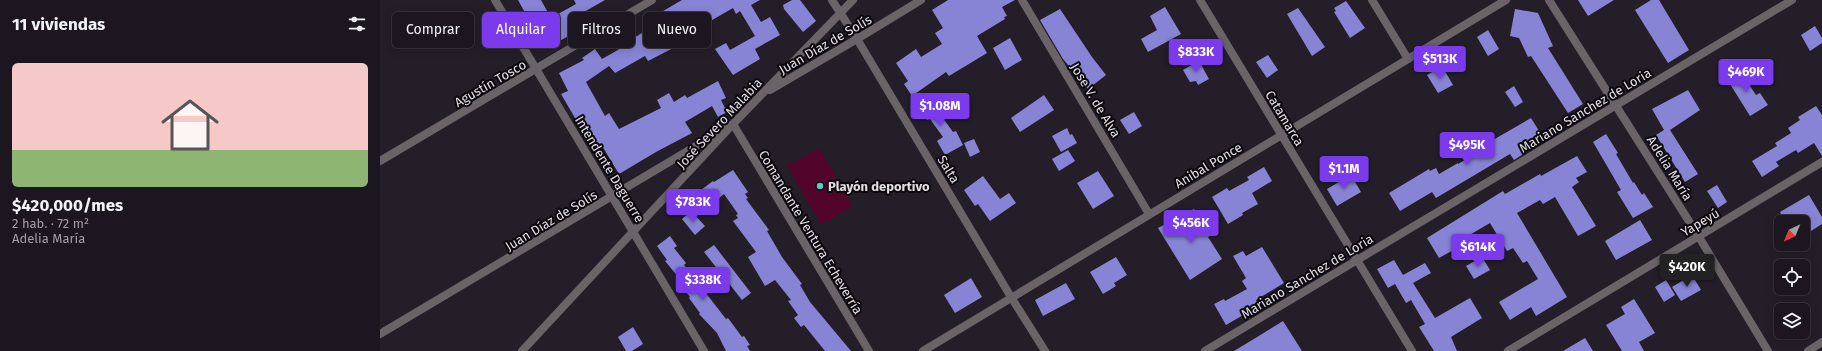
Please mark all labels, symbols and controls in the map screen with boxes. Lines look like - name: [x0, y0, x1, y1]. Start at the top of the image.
- chip: Comprar: [392, 12, 474, 48]
- chip: Alquilar: [482, 12, 560, 48]
- chip: Filtros: [568, 12, 635, 48]
- chip: Nuevo: [643, 12, 711, 48]
- street label: Juan Díaz de Solís: [776, 12, 874, 77]
- icon: filters: [346, 13, 368, 35]
- text: 11 viviendas: [12, 14, 105, 35]
- pin: $833K: [1168, 39, 1224, 73]
- text: $833K: [1178, 44, 1214, 59]
- pin: $513K: [1412, 46, 1468, 80]
- text: $513K: [1423, 51, 1457, 66]
- street label: Agustín Tosco: [452, 57, 529, 110]
- pin: $469K: [1718, 59, 1774, 93]
- street label: Jose V. de Alva: [1068, 60, 1124, 140]
- text: $469K: [1727, 64, 1765, 79]
- street label: Mariano Sanchez de Loria: [1517, 65, 1654, 156]
- street label: José Severo Malabia: [674, 75, 765, 171]
- street label: Catamarca: [1262, 88, 1307, 149]
- icon: home: [154, 89, 226, 161]
- pin: $1.08M: [907, 93, 973, 127]
- text: $1.08M: [919, 98, 961, 113]
- street label: Intendente Daguerre: [572, 113, 647, 225]
- pin: $495K: [1439, 132, 1495, 166]
- street label: Adelia María: [1644, 133, 1695, 203]
- text: $495K: [1449, 137, 1485, 152]
- street label: Anibal Ponce: [1172, 139, 1245, 191]
- street label: Comandante Ventura Echeverría: [756, 148, 866, 317]
- street label: Salta: [935, 153, 963, 186]
- pin: $1.1M: [1316, 156, 1372, 190]
- text: $1.1M: [1329, 161, 1359, 176]
- place label: Playón deportivo: [828, 179, 930, 194]
- marker: Playón deportivo: [815, 181, 825, 191]
- street label: Juan Díaz de Solís: [503, 187, 600, 254]
- pin: $783K: [665, 189, 721, 223]
- text: $783K: [675, 194, 711, 209]
- text: $420,000/mes: [12, 195, 123, 216]
- street label: Yapeyú: [1678, 205, 1722, 240]
- pin: $456K: [1163, 210, 1219, 244]
- text: $456K: [1173, 215, 1209, 230]
- north arrow: [1774, 215, 1810, 251]
- map controls: [1774, 215, 1810, 339]
- text: 2 hab. · 72 m²: [12, 216, 89, 231]
- text: Adelia María: [12, 231, 85, 246]
- street label: Mariano Sanchez de Loria: [1239, 231, 1376, 322]
- pin: $614K: [1450, 234, 1506, 268]
- text: $614K: [1460, 239, 1496, 254]
- pin: $420K: [1659, 254, 1715, 288]
- text: $420K: [1669, 259, 1705, 274]
- button: locate: [1774, 259, 1810, 295]
- pin: $338K: [675, 267, 731, 301]
- text: $338K: [685, 272, 721, 287]
- button: layers: [1774, 303, 1810, 339]

